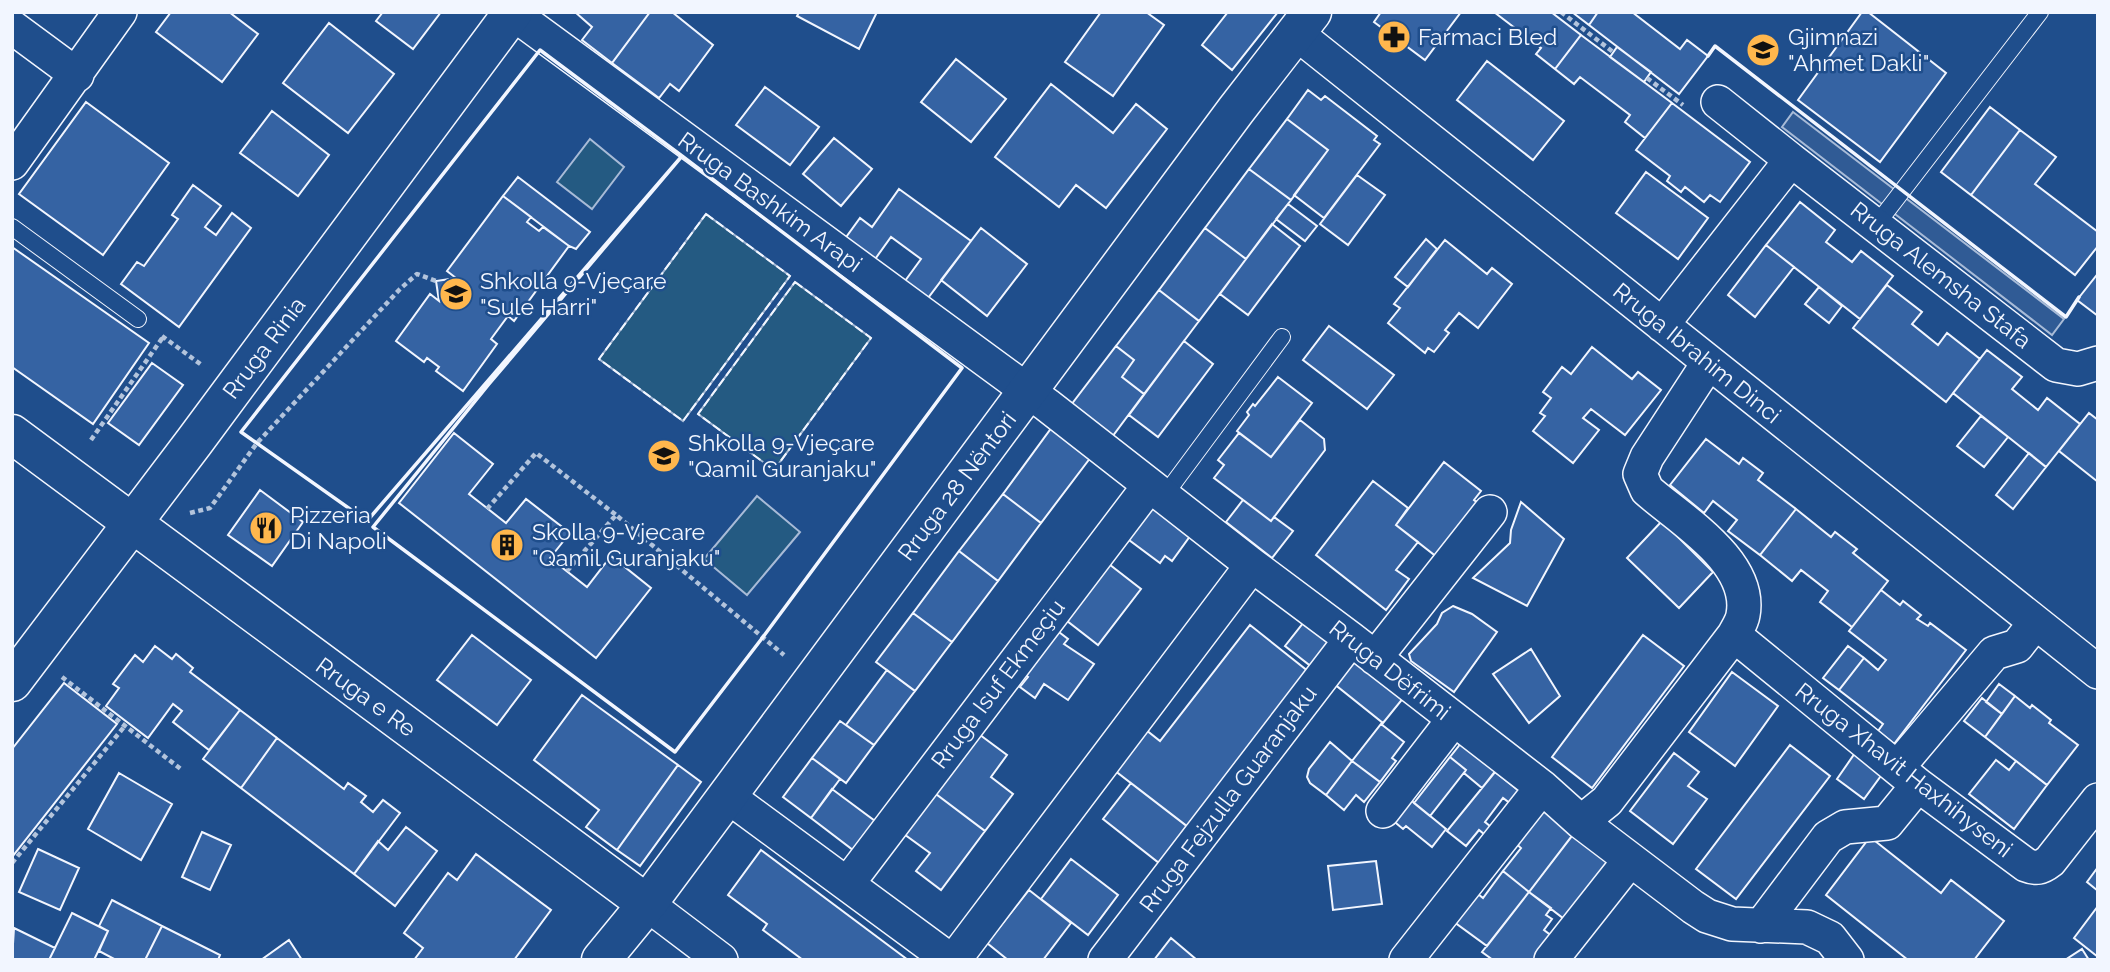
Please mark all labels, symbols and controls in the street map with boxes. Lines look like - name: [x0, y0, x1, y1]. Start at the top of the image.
- pharmacy icon: Farmaci Bled: [1375, 18, 1413, 56]
- place label: Farmaci Bled: [1418, 23, 1557, 50]
- place label: Gjimnazi "Ahmet Dakli": [1788, 23, 1929, 76]
- school or university icon: Gjimnazi "Ahmet Dakli": [1744, 31, 1782, 69]
- street label: Rruga Bashkim Arapi: [673, 126, 867, 277]
- street label: Rruga Alemsha Stafa: [1846, 196, 2037, 354]
- place label: Shkolla 9-Vjeçare "Sule Harri": [480, 267, 667, 320]
- school or university icon: Shkolla 9-Vjeçare "Sule Harri": [437, 275, 475, 313]
- street label: Rruga Ibrahim Dinci: [1608, 277, 1787, 428]
- street label: Rruga Rinia: [217, 292, 311, 404]
- street label: Rruga 28 Nëntori: [892, 406, 1021, 565]
- place label: Shkolla 9-Vjeçare "Qamil Guranjaku": [688, 429, 876, 482]
- school or university icon: Shkolla 9-Vjeçare "Qamil Guranjaku": [645, 437, 683, 475]
- place label: Pizzeria Di Napoli: [290, 501, 387, 554]
- restaurant icon: Pizzeria Di Napoli: [247, 509, 285, 547]
- place label: Skolla 9-Vjecare "Qamil Guranjaku": [532, 518, 720, 571]
- building icon: Skolla 9-Vjecare "Qamil Guranjaku": [488, 526, 526, 564]
- street label: Rruga Isuf Ekmeçiu: [925, 594, 1070, 774]
- street label: Rruga Dëfrimi: [1325, 614, 1456, 725]
- street label: Rruga e Re: [311, 651, 421, 742]
- street label: Rruga Xhavit Haxhihyseni: [1791, 677, 2018, 863]
- street label: Rruga Fejzulla Guaranjaku: [1134, 680, 1322, 917]

